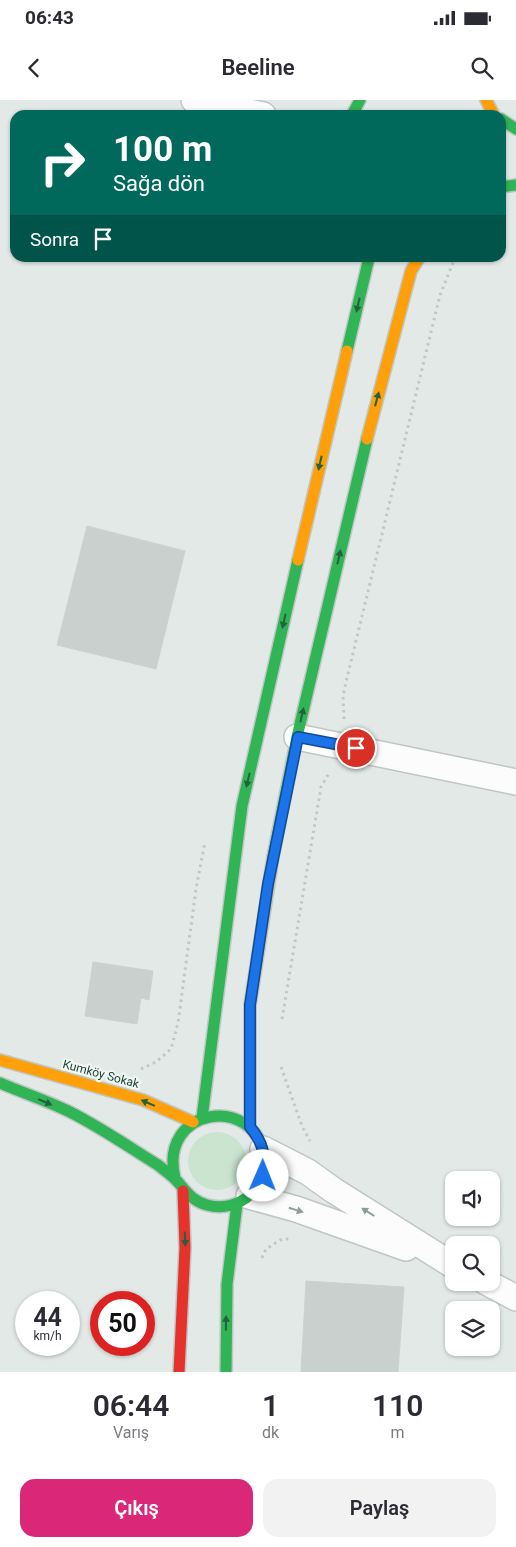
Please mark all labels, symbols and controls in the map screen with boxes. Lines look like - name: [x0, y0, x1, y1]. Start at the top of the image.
- text: 06:43: [25, 6, 74, 29]
- icon: back: [20, 54, 48, 82]
- icon: search: [468, 54, 496, 82]
- text: Beeline: [221, 55, 295, 80]
- text: 100 m: [113, 129, 212, 170]
- icon: right: [30, 130, 95, 195]
- text: Sağa dön: [113, 171, 205, 196]
- icon: arrive: [89, 225, 117, 253]
- text: Sonra: [30, 228, 79, 251]
- one-way arrow: [354, 297, 362, 312]
- one-way arrow: [373, 392, 381, 407]
- one-way arrow: [316, 455, 324, 470]
- one-way arrow: [335, 550, 343, 565]
- one-way arrow: [279, 614, 287, 630]
- one-way arrow: [298, 708, 306, 723]
- pin: [335, 727, 377, 769]
- icon: arrive: [342, 734, 370, 762]
- one-way arrow: [244, 772, 252, 787]
- street label: Kumköy Sokak: [61, 1057, 142, 1091]
- one-way arrow: [38, 1098, 53, 1106]
- one-way arrow: [141, 1098, 155, 1106]
- position arrow: [236, 1149, 288, 1201]
- map controls: [445, 1171, 500, 1356]
- button: sound: [445, 1171, 500, 1226]
- one-way arrow: [289, 1206, 304, 1214]
- one-way arrow: [361, 1207, 375, 1216]
- one-way arrow: [181, 1232, 189, 1248]
- button: search: [445, 1236, 500, 1291]
- speed limit sign: 50: [90, 1291, 155, 1356]
- button: layers: [445, 1301, 500, 1356]
- text: 44: [33, 1303, 62, 1332]
- one-way arrow: [223, 1315, 231, 1331]
- text: km/h: [33, 1329, 62, 1343]
- text: 06:44: [93, 1388, 169, 1423]
- text: 1: [262, 1388, 279, 1423]
- text: 110: [372, 1388, 423, 1423]
- text: Varış: [113, 1423, 149, 1442]
- text: dk: [262, 1423, 279, 1442]
- text: m: [391, 1423, 405, 1442]
- button: Çıkış: [20, 1479, 253, 1537]
- button: Paylaş: [263, 1479, 496, 1537]

